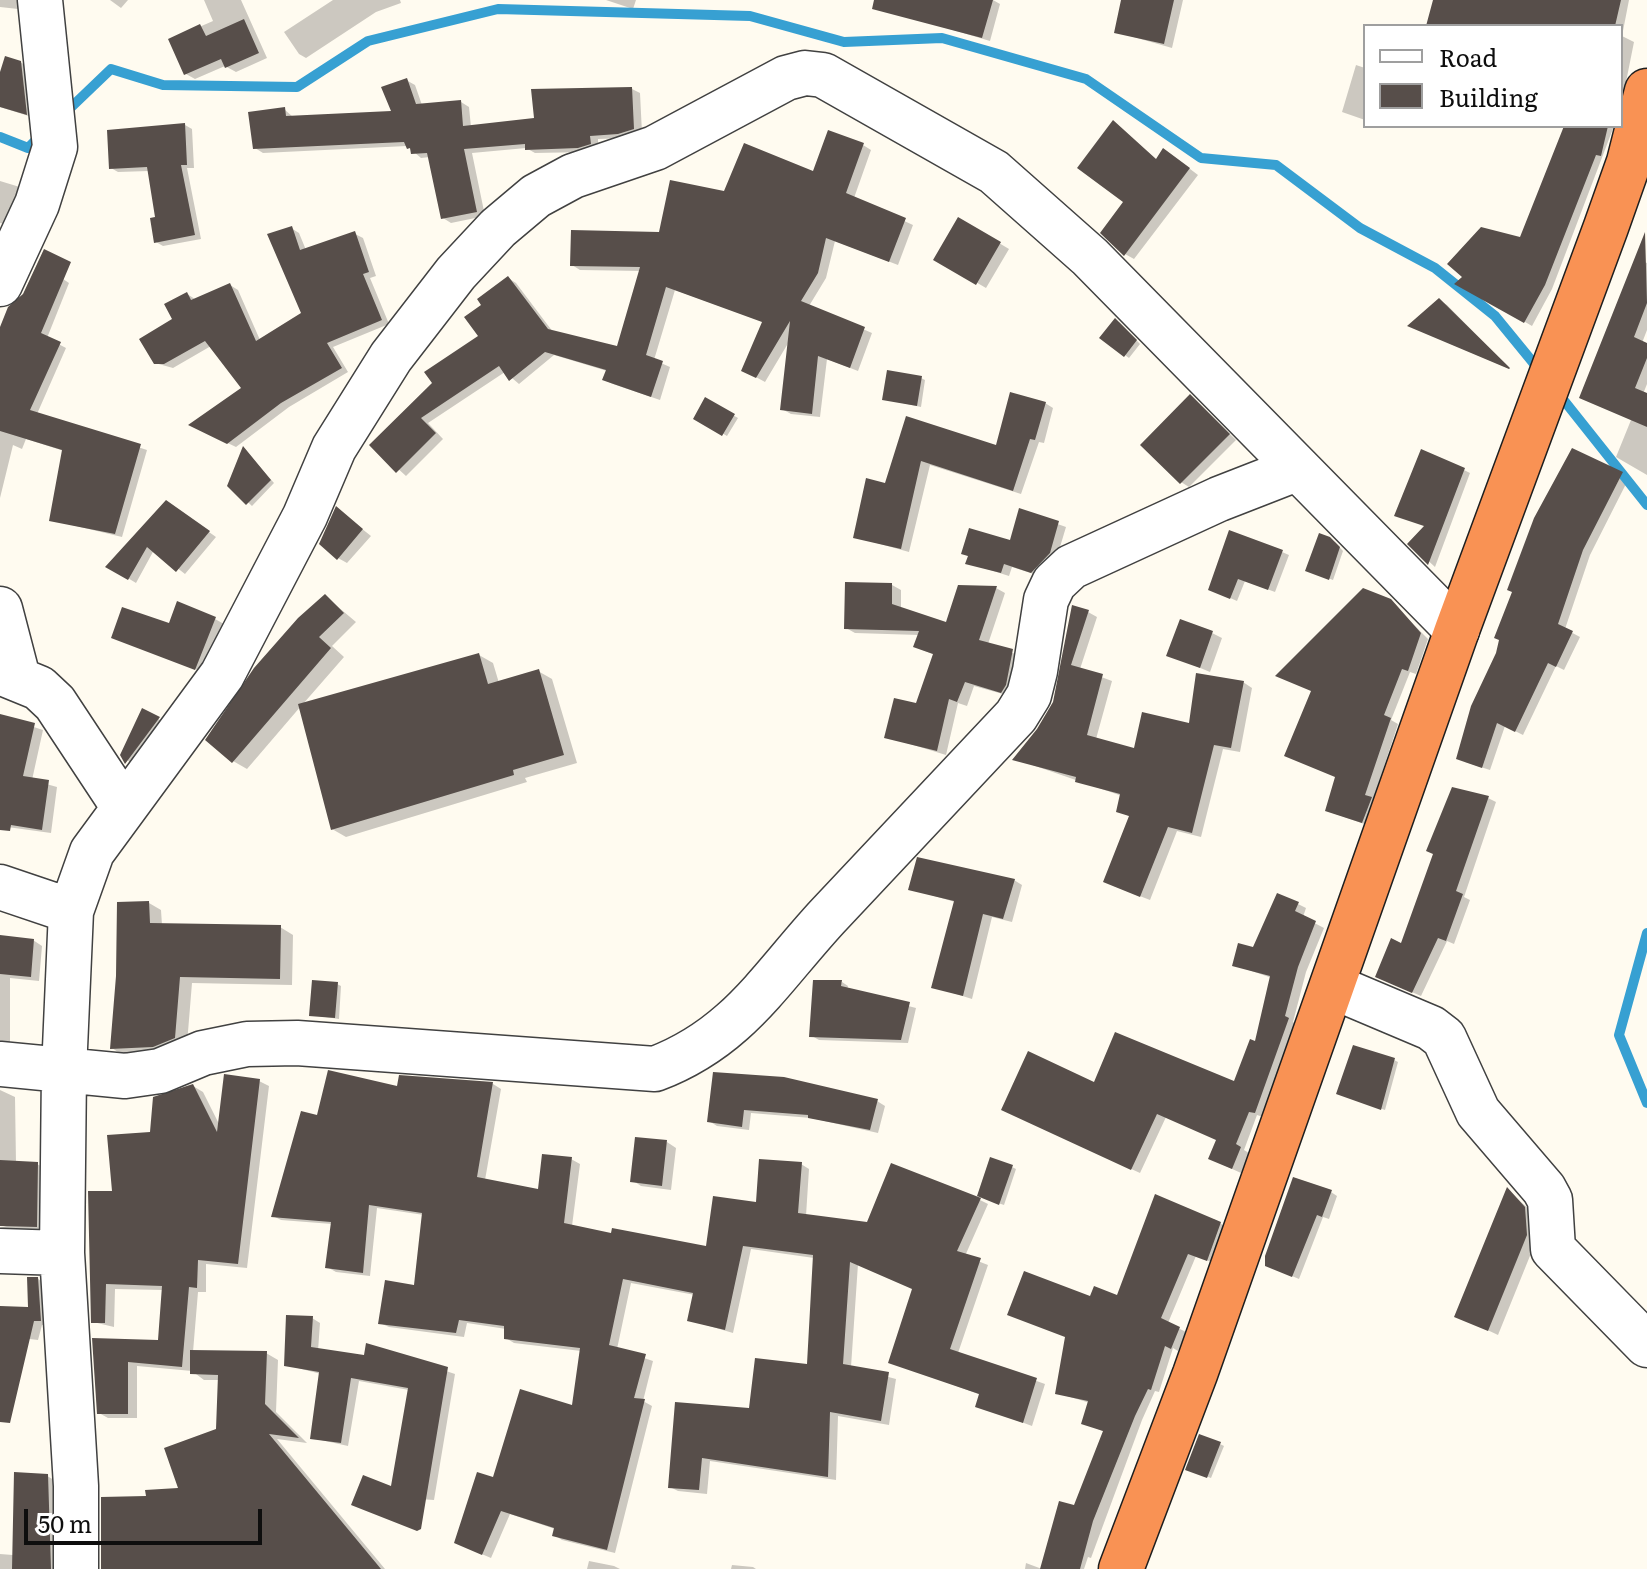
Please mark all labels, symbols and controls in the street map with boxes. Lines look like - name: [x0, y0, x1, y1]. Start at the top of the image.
- legend: [1363, 24, 1623, 128]
- text: Road: [1439, 39, 1497, 74]
- text: Building: [1439, 79, 1538, 114]
- scale bar: [28, 1493, 266, 1543]
- text: 50 m: [38, 1505, 92, 1540]

